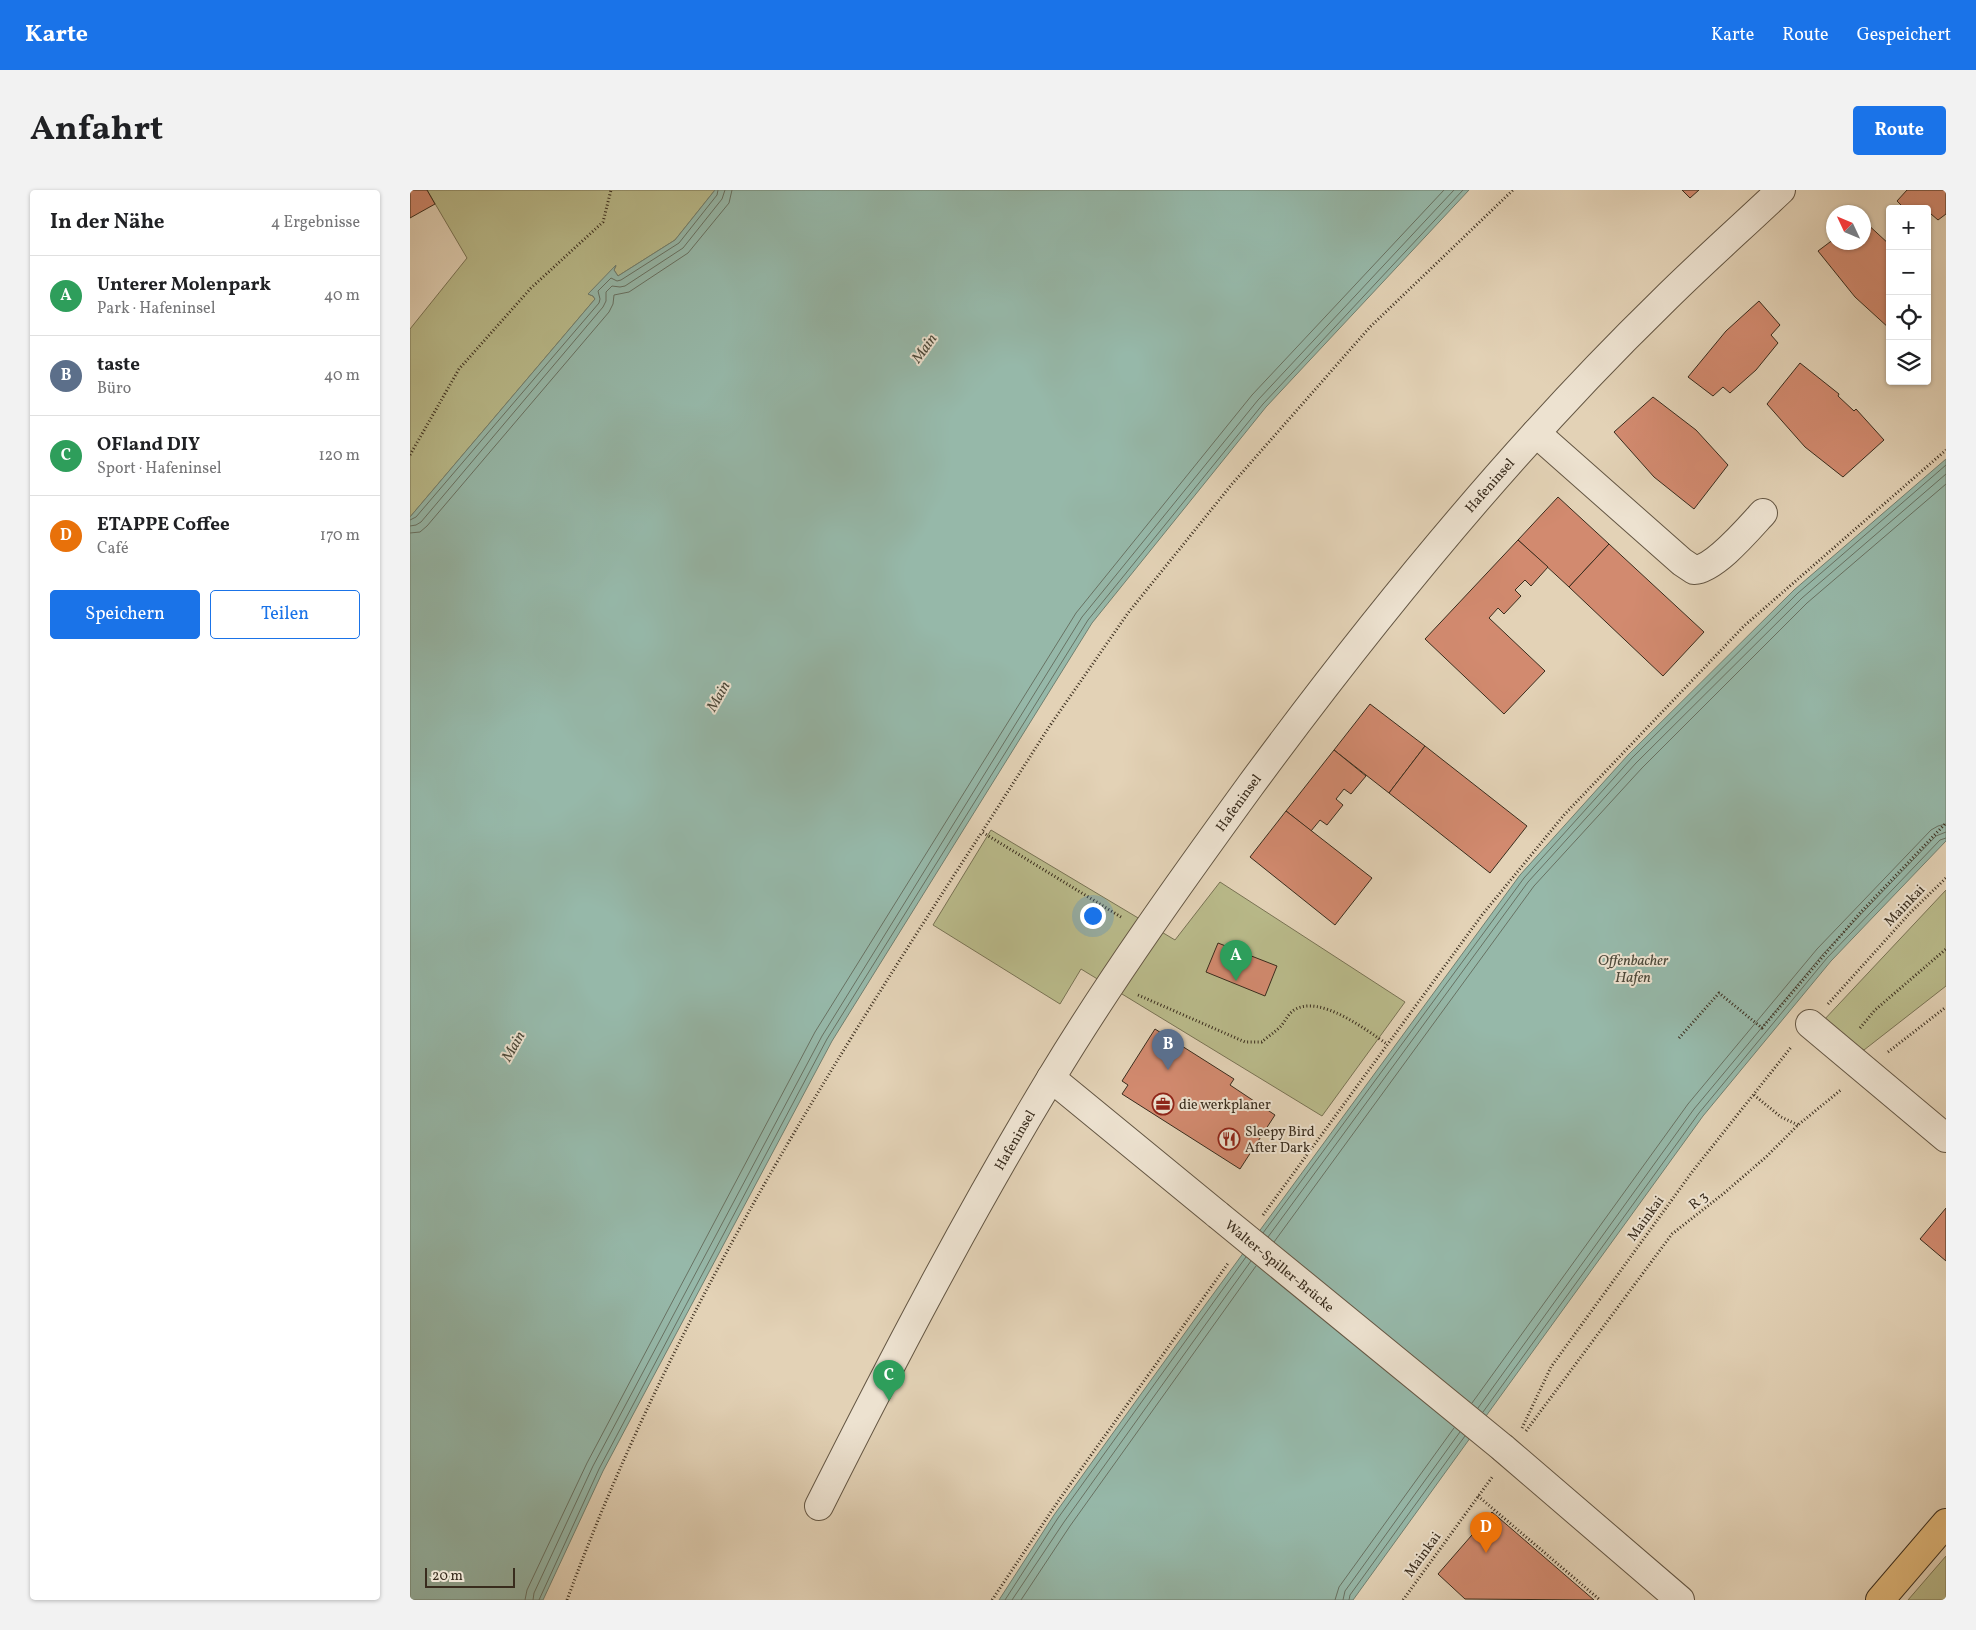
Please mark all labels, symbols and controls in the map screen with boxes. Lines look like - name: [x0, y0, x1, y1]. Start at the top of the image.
- text: Karte: [25, 18, 88, 52]
- text: Karte: [1711, 23, 1754, 48]
- text: Route: [1782, 23, 1829, 48]
- text: Gespeichert: [1857, 23, 1951, 48]
- text: Anfahrt: [30, 106, 163, 154]
- button: Route: [1853, 106, 1946, 155]
- north arrow: [1826, 205, 1871, 250]
- map controls: [1886, 205, 1931, 385]
- button: +: [1886, 205, 1931, 250]
- text: In der Nähe: [50, 208, 165, 237]
- text: 4 Ergebnisse: [271, 212, 360, 234]
- button: −: [1886, 250, 1931, 295]
- text: Unterer Molenpark: [97, 272, 271, 298]
- text: A: [60, 285, 72, 307]
- text: 40 m: [324, 285, 360, 307]
- button: locate: [1886, 295, 1931, 340]
- text: Park · Hafeninsel: [97, 298, 215, 320]
- water label: Main: [907, 330, 943, 369]
- button: layers: [1886, 340, 1931, 385]
- text: taste: [97, 352, 140, 378]
- text: B: [61, 365, 71, 387]
- text: 40 m: [324, 365, 360, 387]
- text: Büro: [97, 378, 131, 400]
- text: OFland DIY: [97, 432, 200, 458]
- text: C: [61, 445, 71, 467]
- text: 120 m: [318, 445, 360, 467]
- street label: Hafeninsel: [1461, 455, 1520, 517]
- text: Sport · Hafeninsel: [97, 458, 222, 480]
- text: ETAPPE Coffee: [97, 512, 230, 538]
- text: D: [60, 525, 72, 547]
- text: 170 m: [320, 525, 360, 547]
- text: Café: [97, 538, 128, 560]
- button: Speichern: [50, 590, 200, 639]
- button: Teilen: [210, 590, 360, 639]
- water label: Main: [702, 678, 736, 717]
- street label: Hafeninsel: [1212, 771, 1267, 836]
- street label: Mainkai: [1880, 881, 1930, 931]
- your location: [1080, 903, 1106, 929]
- pin: A: [1220, 940, 1252, 981]
- water label: Offenbacher Hafen: [1598, 951, 1669, 989]
- water label: Main: [497, 1028, 531, 1067]
- pin: B: [1152, 1029, 1184, 1070]
- office icon: die werkplaner: [1151, 1092, 1175, 1116]
- place label: die werkplaner: [1179, 1096, 1271, 1115]
- street label: Hafeninsel: [991, 1107, 1041, 1174]
- place label: Sleepy Bird After Dark: [1245, 1123, 1315, 1158]
- restaurant icon: Sleepy Bird After Dark: [1217, 1127, 1241, 1151]
- street label: R 3: [1685, 1188, 1712, 1215]
- street label: Mainkai: [1623, 1193, 1669, 1245]
- street label: Walter-Spiller-Brücke: [1220, 1216, 1338, 1317]
- pin: C: [873, 1360, 905, 1401]
- pin: D: [1470, 1512, 1502, 1553]
- street label: Mainkai: [1400, 1529, 1446, 1581]
- scale bar: [425, 1565, 515, 1588]
- text: 20 m: [432, 1567, 463, 1586]

